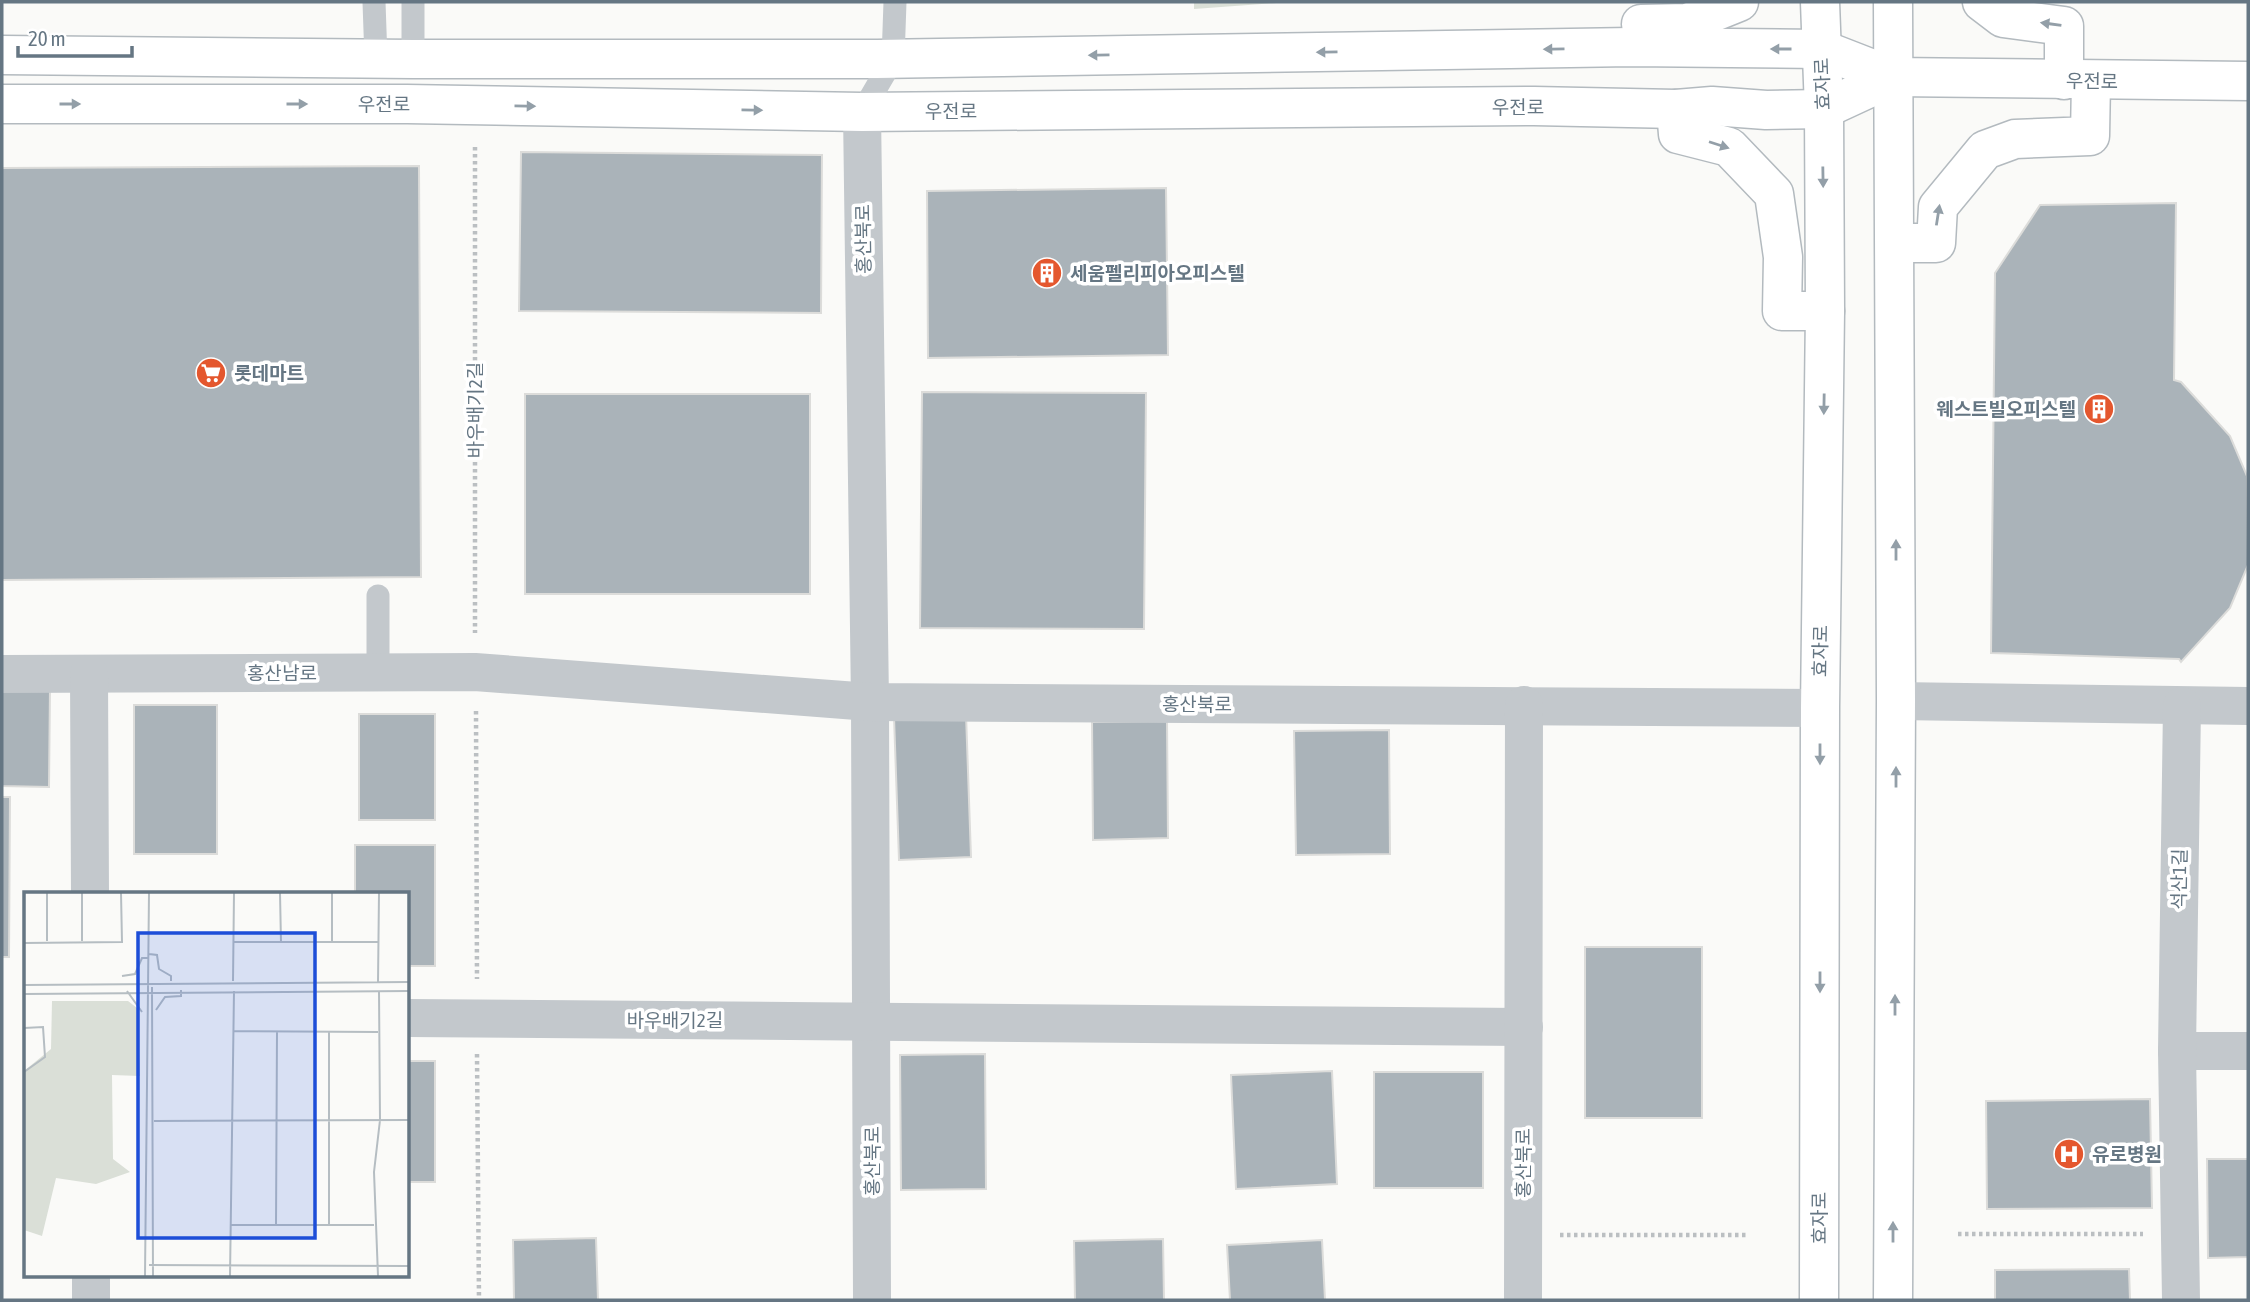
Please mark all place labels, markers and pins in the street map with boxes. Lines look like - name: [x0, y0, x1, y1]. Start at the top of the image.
- building icon: 세움펠리피아오피스텔: [1030, 256, 1064, 290]
- place label: 세움펠리피아오피스텔: [1070, 262, 1245, 284]
- supermarket icon: 롯데마트: [194, 356, 228, 390]
- place label: 롯데마트: [234, 362, 304, 384]
- building icon: 웨스트빌오피스텔: [2082, 392, 2116, 426]
- place label: 웨스트빌오피스텔: [1936, 398, 2076, 420]
- hospital icon: 유로병원: [2052, 1137, 2086, 1171]
- place label: 유로병원: [2092, 1143, 2162, 1165]

